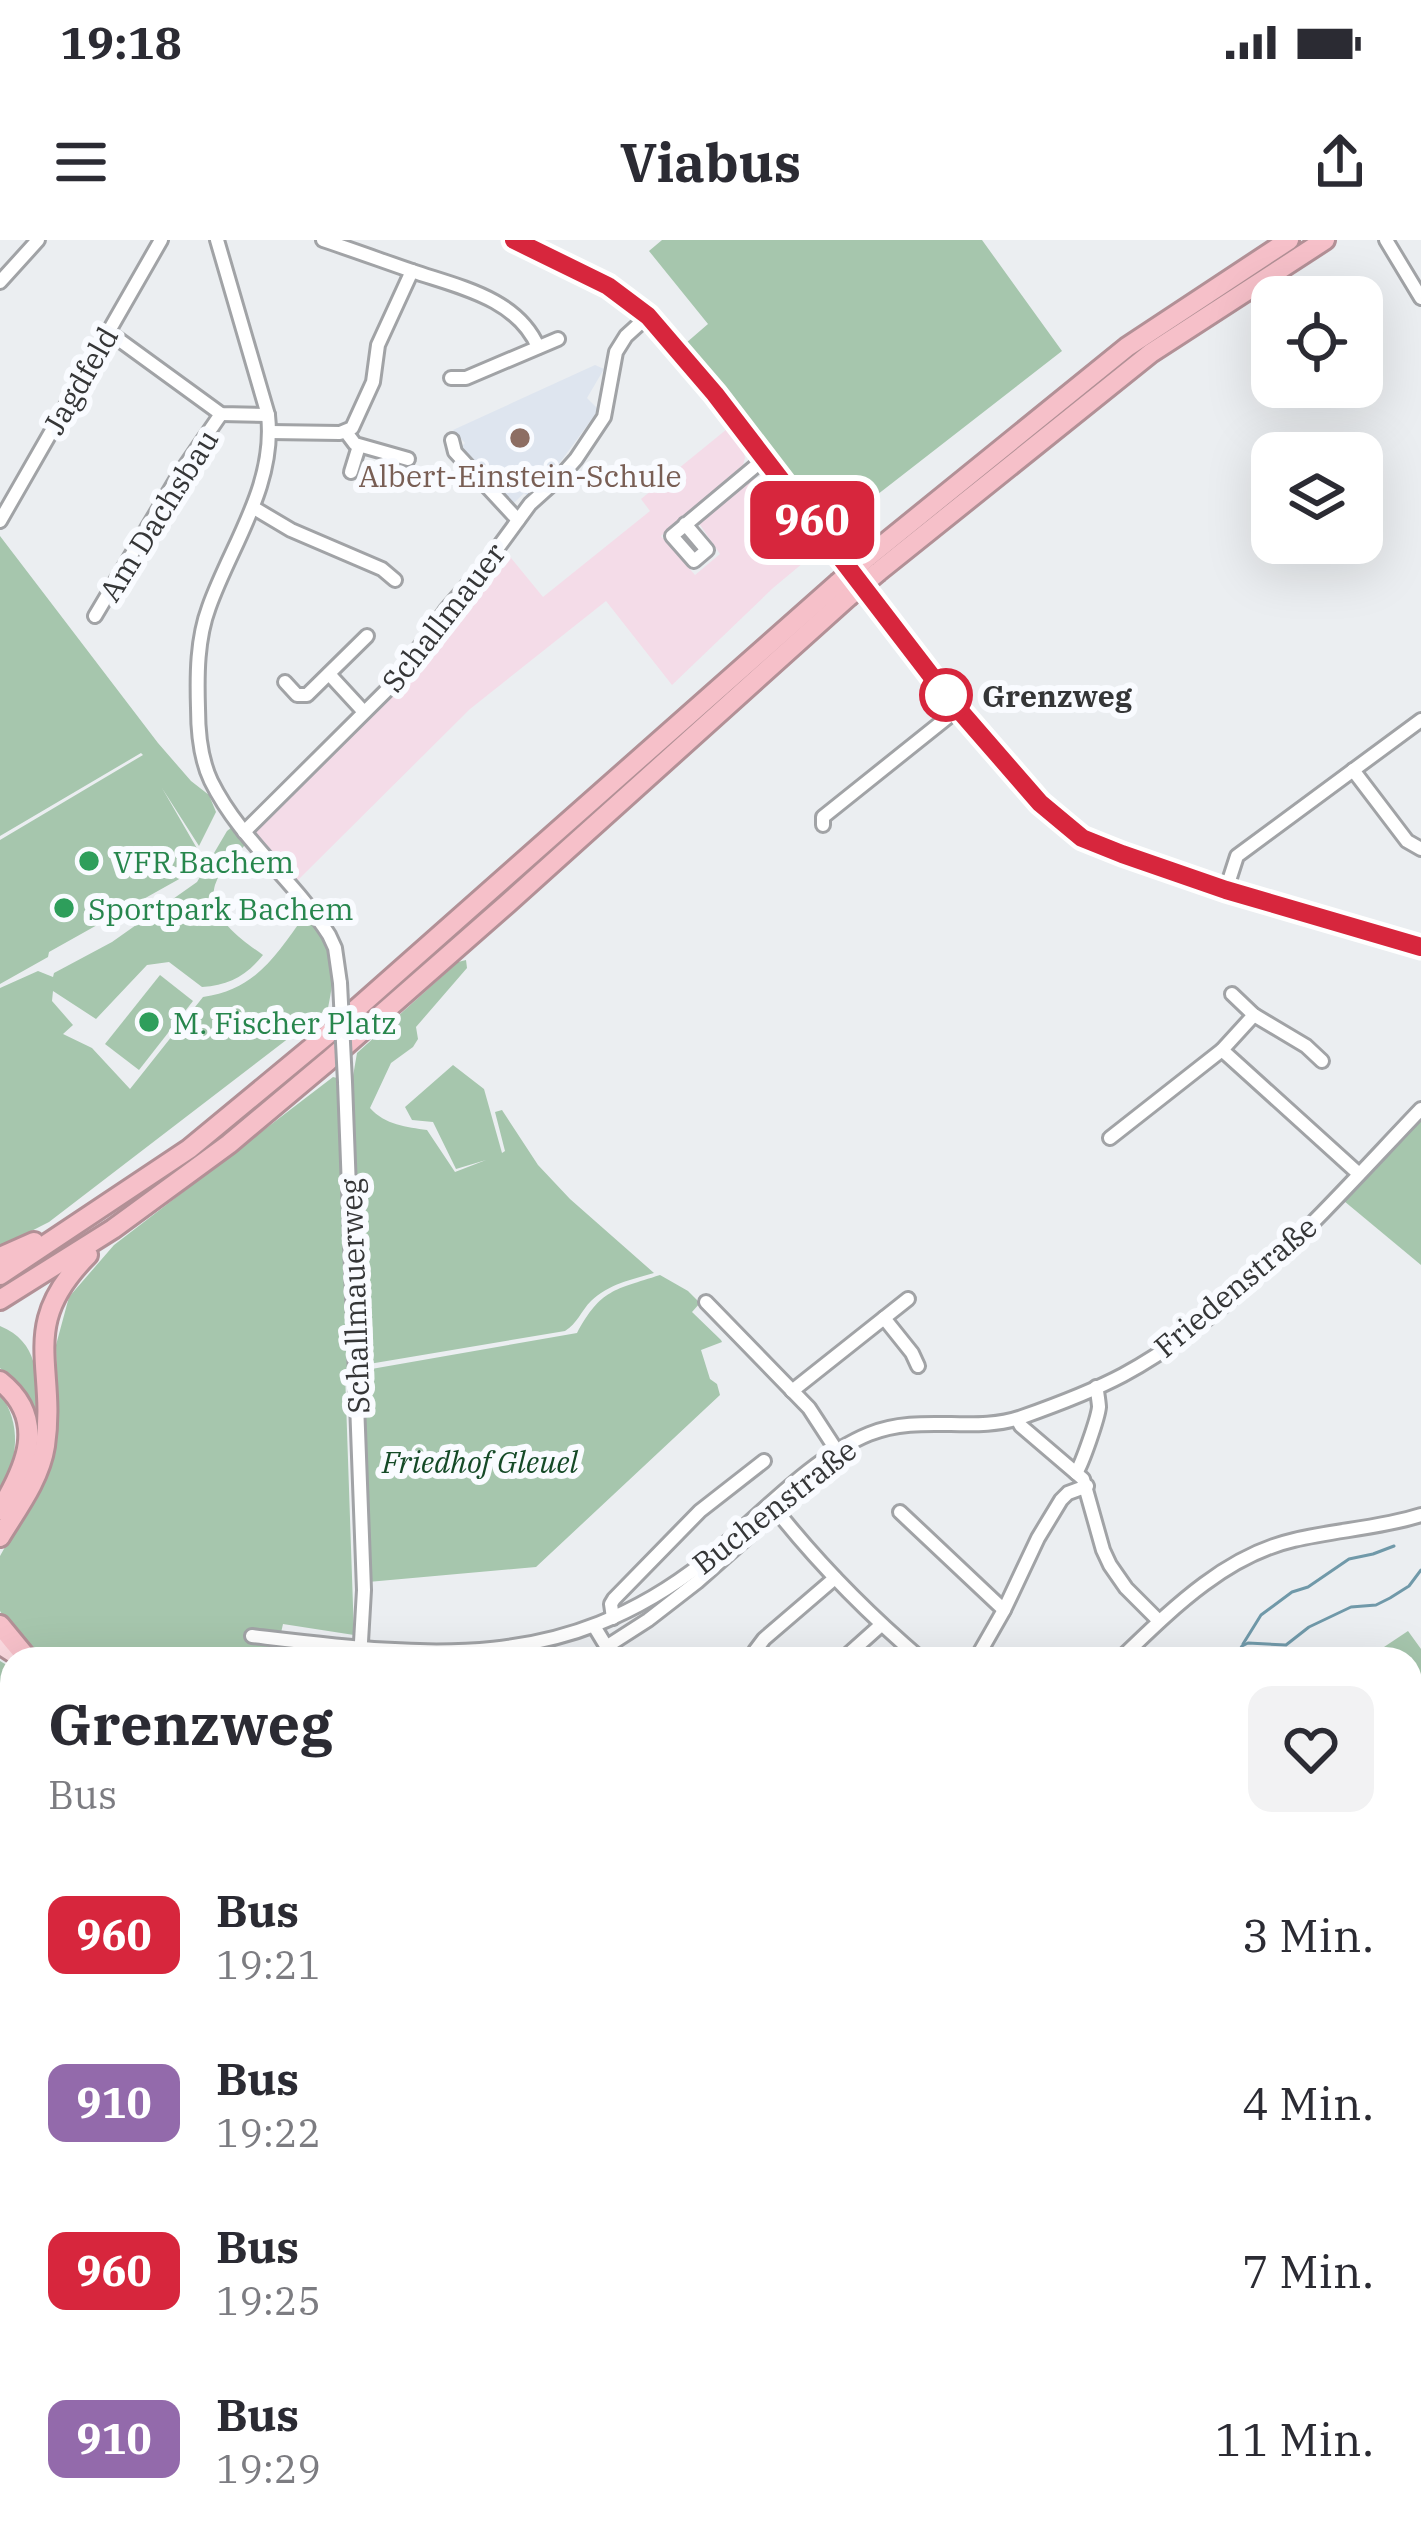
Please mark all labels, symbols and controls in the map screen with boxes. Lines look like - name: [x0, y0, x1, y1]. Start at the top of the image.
- text: 19:18: [60, 13, 182, 71]
- text: Viabus: [620, 127, 801, 197]
- icon: menu: [48, 129, 114, 195]
- icon: share: [1307, 129, 1373, 195]
- map controls: [1251, 276, 1383, 564]
- button: locate: [1251, 276, 1383, 408]
- street label: Jagdfeld: [34, 319, 126, 441]
- street label: Am Dachsbau: [90, 422, 226, 608]
- marker: Albert-Einstein-Schule: [507, 425, 533, 451]
- button: layers: [1251, 432, 1383, 564]
- place label: Albert-Einstein-Schule: [358, 456, 682, 495]
- line badge: 960: [743, 481, 881, 559]
- text: 960: [774, 492, 850, 547]
- street label: Schallmauer: [373, 534, 513, 700]
- marker: Grenzweg: [921, 670, 971, 720]
- place label: Grenzweg: [982, 676, 1133, 715]
- place label: VFR Bachem: [113, 842, 294, 881]
- marker: VFR Bachem: [76, 848, 102, 874]
- place label: Sportpark Bachem: [88, 889, 353, 928]
- marker: Sportpark Bachem: [51, 895, 77, 921]
- place label: M. Fischer Platz: [173, 1003, 396, 1042]
- marker: M. Fischer Platz: [136, 1009, 162, 1035]
- street label: Schallmauerweg: [330, 1178, 378, 1414]
- street label: Friedenstraße: [1146, 1207, 1324, 1365]
- street label: Buchenstraße: [684, 1430, 864, 1582]
- park label: Friedhof Gleuel: [381, 1442, 579, 1481]
- button: heart: [1248, 1686, 1374, 1812]
- text: Grenzweg: [48, 1687, 333, 1761]
- text: Bus: [48, 1769, 117, 1820]
- text: Bus: [216, 1881, 299, 1939]
- text: 3 Min.: [1242, 1906, 1374, 1964]
- text: 960: [76, 1907, 152, 1962]
- text: 19:21: [216, 1939, 321, 1990]
- text: Bus: [216, 2049, 299, 2107]
- text: 4 Min.: [1242, 2074, 1374, 2132]
- text: 910: [76, 2075, 152, 2130]
- text: 19:22: [216, 2107, 321, 2158]
- text: Bus: [216, 2217, 299, 2275]
- text: 7 Min.: [1242, 2242, 1374, 2300]
- text: 960: [76, 2243, 152, 2298]
- text: 19:25: [216, 2275, 321, 2326]
- text: Bus: [216, 2385, 299, 2443]
- text: 11 Min.: [1215, 2410, 1374, 2468]
- text: 910: [76, 2411, 152, 2466]
- text: 19:29: [216, 2443, 321, 2494]

